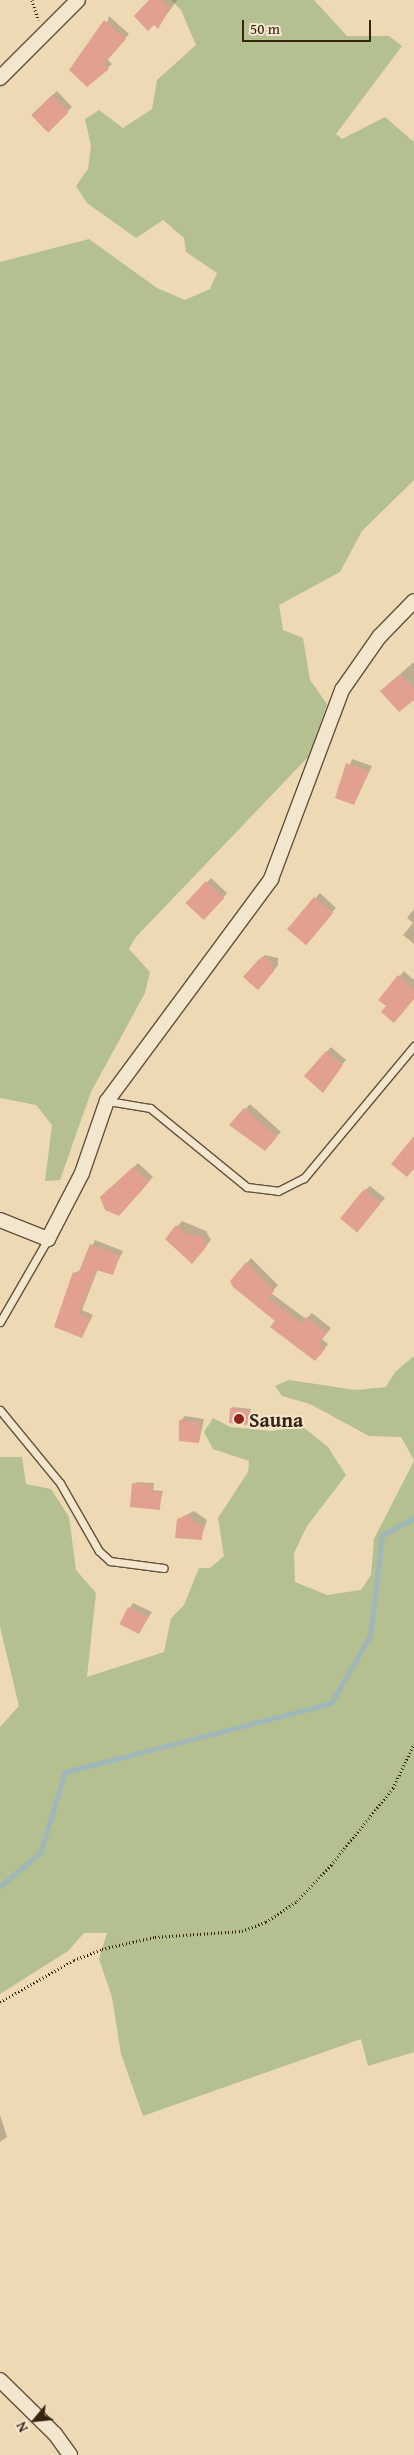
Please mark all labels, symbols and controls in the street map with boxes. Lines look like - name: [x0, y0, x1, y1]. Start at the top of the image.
- scale bar: [244, 10, 373, 42]
- text: 50 m: [250, 18, 280, 39]
- place label: Sauna: [249, 1407, 303, 1431]
- marker: Sauna: [233, 1413, 245, 1425]
- north arrow: [10, 2395, 60, 2445]
- text: N: [11, 2418, 33, 2436]

